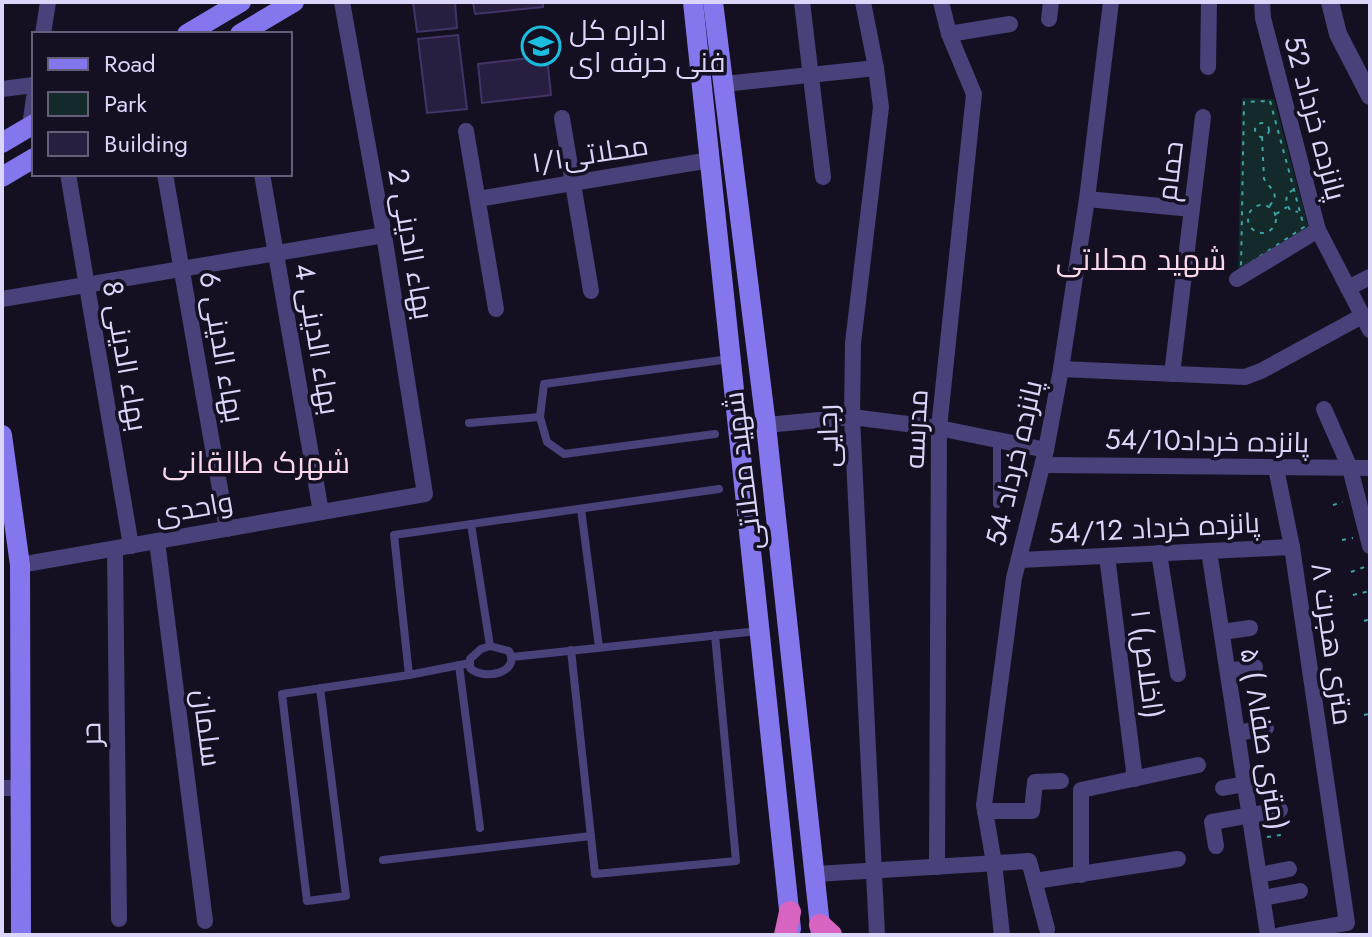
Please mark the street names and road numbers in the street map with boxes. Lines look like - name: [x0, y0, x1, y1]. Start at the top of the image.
- street label: پانزده خرداد 52: [1273, 31, 1357, 205]
- street label: محلاتی۱/۱: [529, 125, 651, 183]
- street label: حمام: [1146, 139, 1194, 203]
- street label: بهاء الدینی 2: [378, 165, 444, 323]
- street label: بهاء الدینی 4: [284, 260, 350, 418]
- street label: بهاء الدینی 6: [189, 268, 255, 426]
- street label: بهاء الدینی 8: [92, 277, 158, 435]
- street label: پانزده خرداد 54: [975, 376, 1053, 550]
- street label: مدرسه: [893, 388, 939, 470]
- street label: شهید محلاتی: [713, 390, 773, 552]
- street label: رجایی: [806, 404, 850, 468]
- street label: پانزده خرداد54/10: [1104, 419, 1310, 463]
- street label: واحدی: [152, 481, 236, 535]
- street label: پانزده خرداد 54/12: [1047, 502, 1261, 554]
- street label: ۸ متری هجرت: [1300, 560, 1364, 728]
- street label: ۱ (اخلاص): [1120, 607, 1174, 721]
- street label: ۵ ( ۸متری صفا): [1229, 645, 1299, 833]
- street label: سلمان: [182, 687, 232, 769]
- street label: حر: [70, 722, 112, 748]

